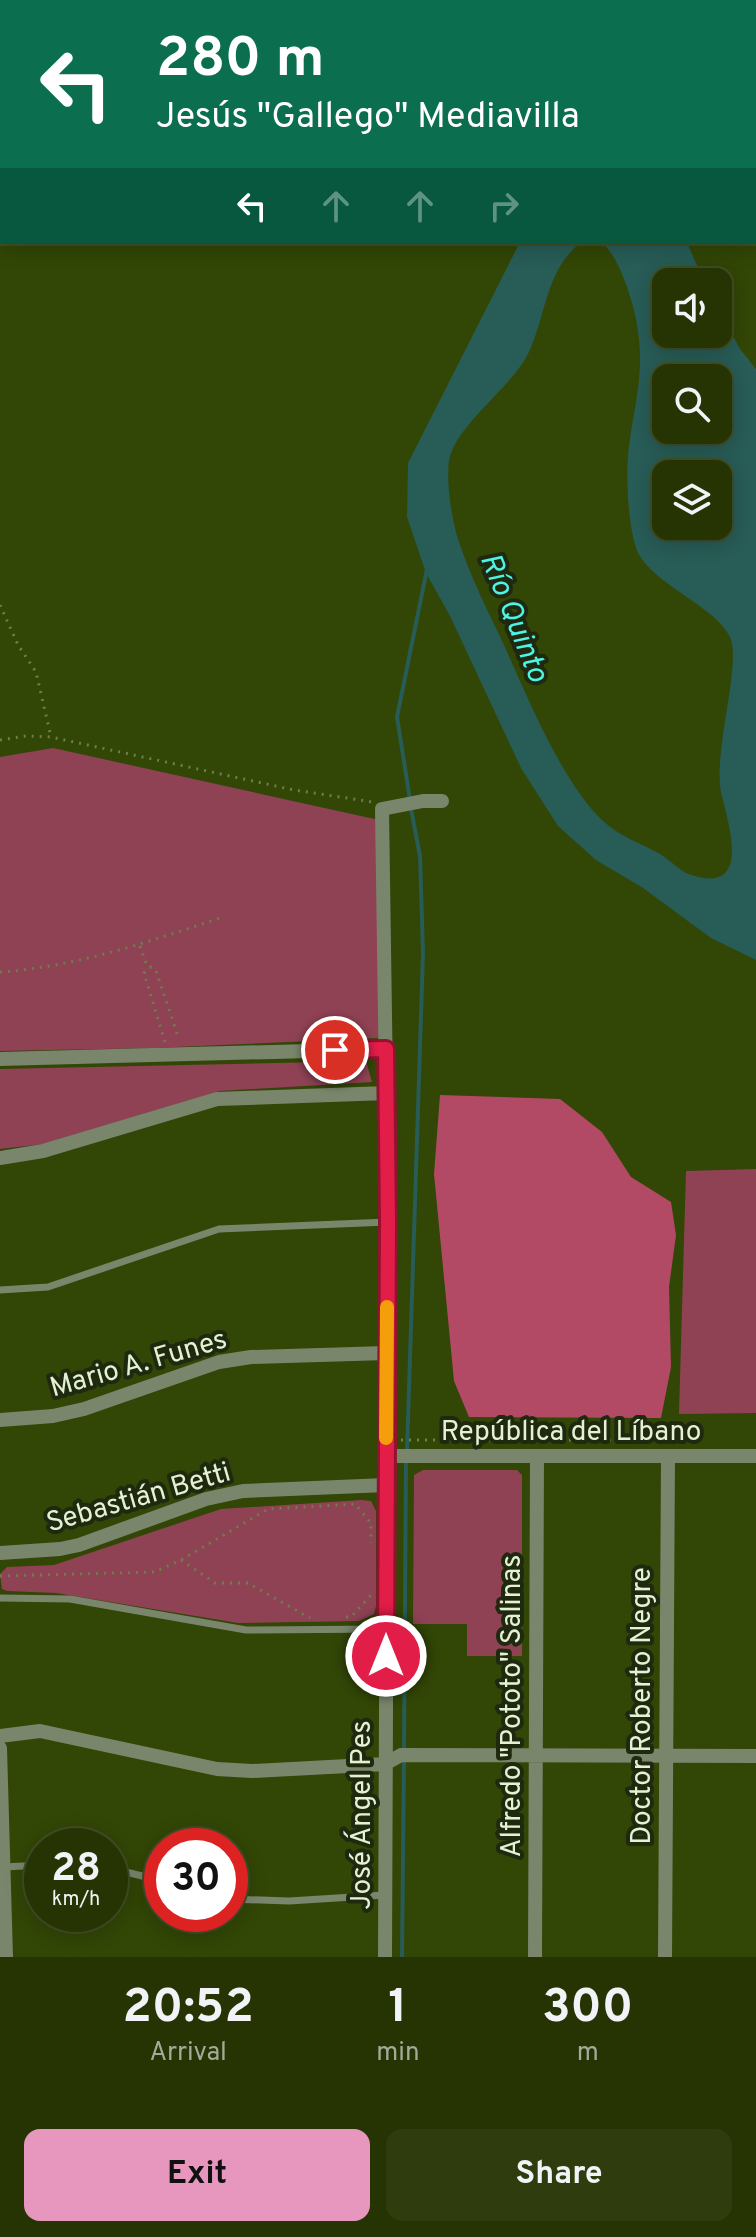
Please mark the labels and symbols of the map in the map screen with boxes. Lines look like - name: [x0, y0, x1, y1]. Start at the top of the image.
- water label: Río Quinto: [470, 548, 555, 688]
- pin: [301, 1016, 369, 1084]
- street label: Mario A. Funes: [46, 1322, 231, 1407]
- street label: República del Líbano: [441, 1415, 701, 1451]
- street label: Sebastián Betti: [43, 1455, 235, 1542]
- street label: Alfredo "Pototo" Salinas: [495, 1555, 531, 1857]
- street label: Doctor Roberto Negre: [625, 1567, 661, 1845]
- position arrow: [344, 1614, 428, 1698]
- street label: José Ángel Pes: [343, 1720, 381, 1910]
- speed limit sign: 30: [144, 1828, 248, 1932]

